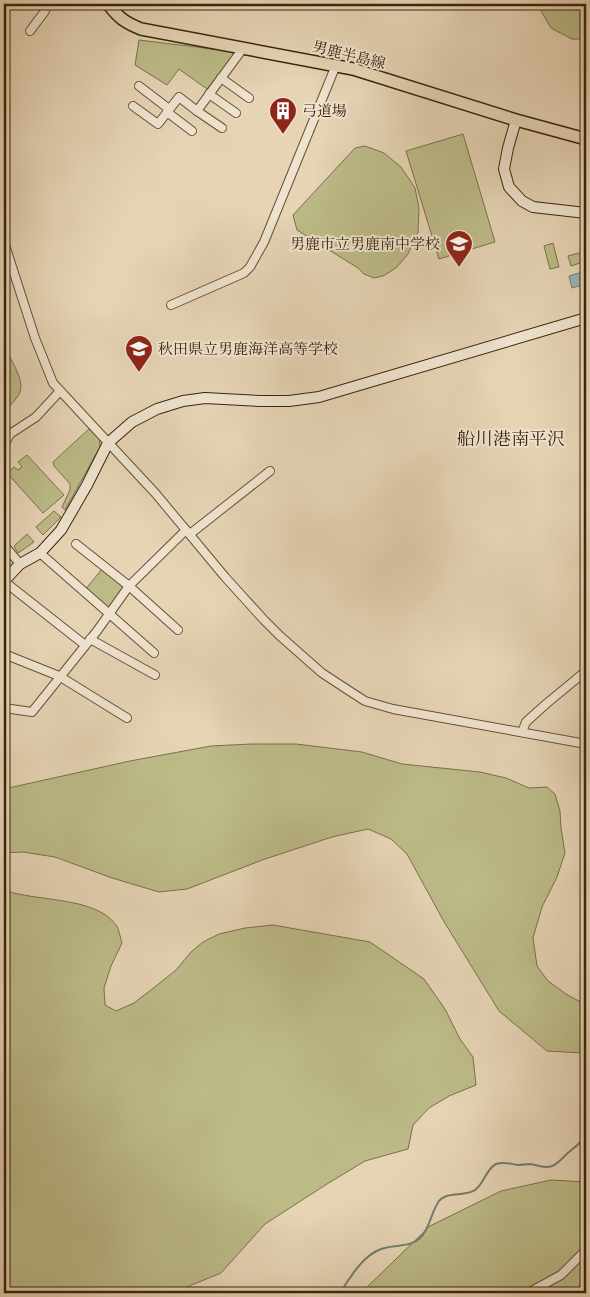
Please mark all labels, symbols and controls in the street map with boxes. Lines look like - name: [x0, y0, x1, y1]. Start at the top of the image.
- street label: 男鹿半島線: [310, 37, 388, 74]
- building icon: 弓道場: [268, 96, 298, 135]
- place label: 弓道場: [302, 102, 347, 121]
- school or university icon: 男鹿市立男鹿南中学校: [444, 229, 474, 268]
- place label: 男鹿市立男鹿南中学校: [290, 235, 440, 254]
- school or university icon: 秋田県立男鹿海洋高等学校: [124, 334, 154, 373]
- place label: 秋田県立男鹿海洋高等学校: [158, 340, 338, 359]
- district label: 船川港南平沢: [457, 429, 565, 451]

